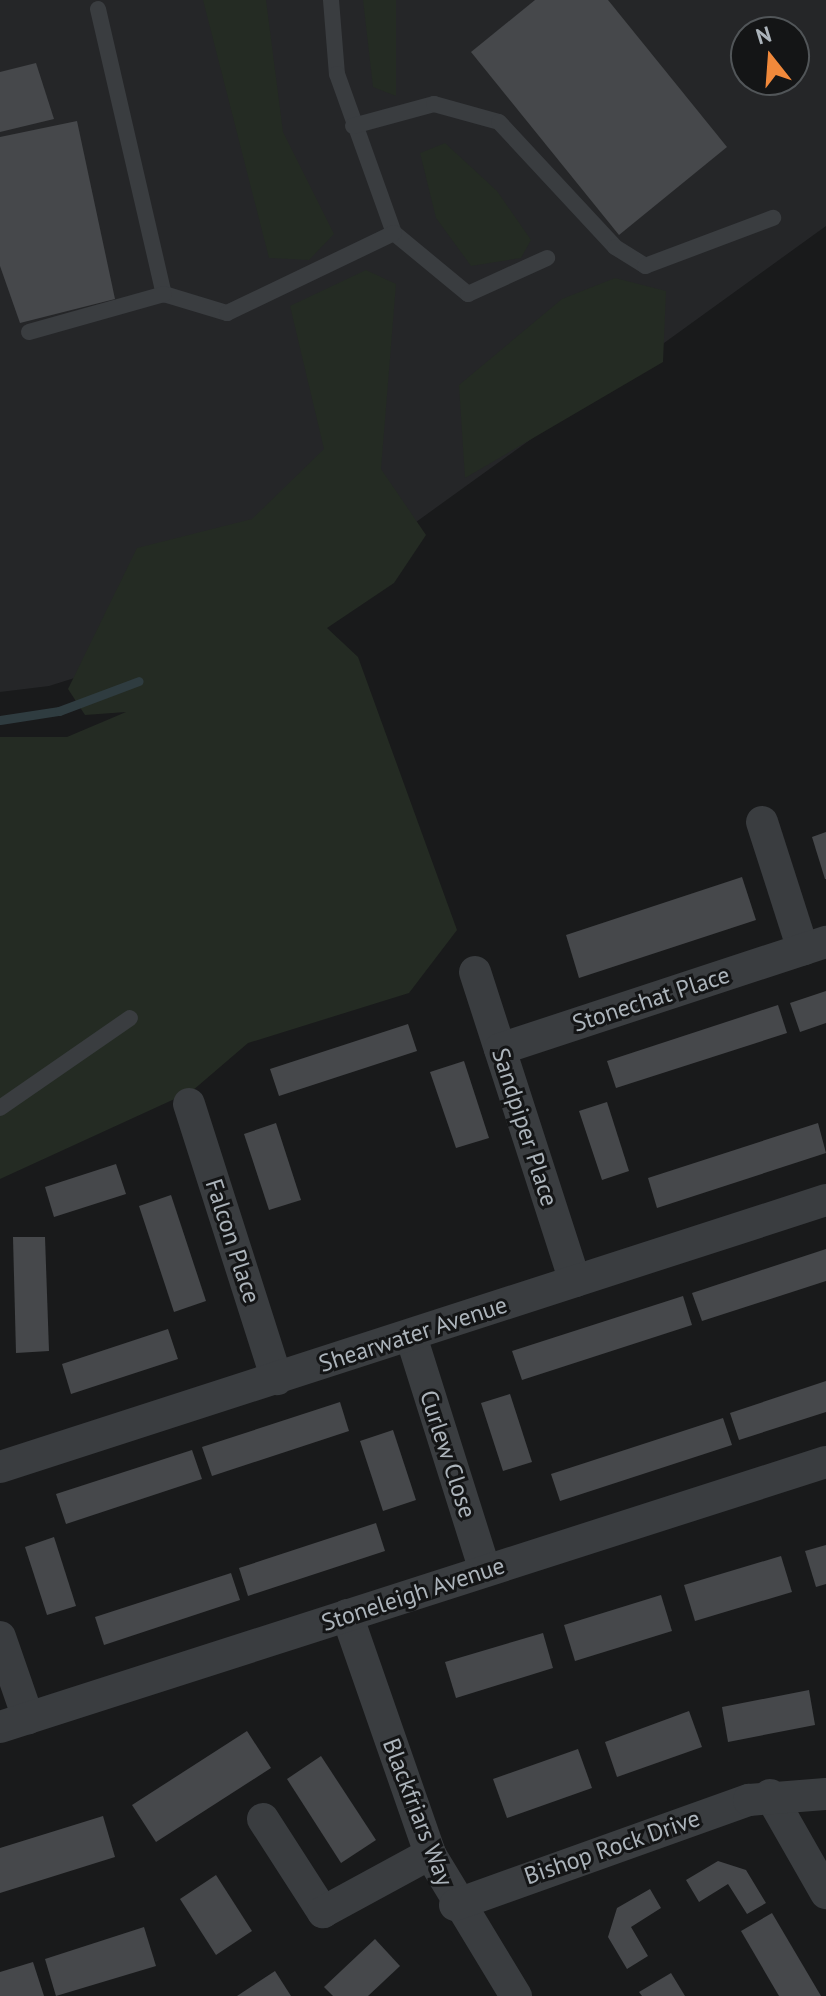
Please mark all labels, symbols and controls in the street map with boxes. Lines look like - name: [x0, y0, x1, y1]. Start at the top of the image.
- north arrow: [730, 16, 810, 96]
- text: N: [753, 19, 775, 50]
- street label: Stonechat Place: [569, 960, 733, 1038]
- street label: Sandpiper Place: [486, 1044, 564, 1210]
- street label: Falcon Place: [199, 1175, 267, 1307]
- street label: Shearwater Avenue: [315, 1290, 511, 1378]
- street label: Curlew Close: [414, 1386, 482, 1522]
- street label: Stoneleigh Avenue: [317, 1551, 509, 1637]
- street label: Blackfriars Way: [377, 1734, 459, 1890]
- street label: Bishop Rock Drive: [520, 1803, 704, 1891]

